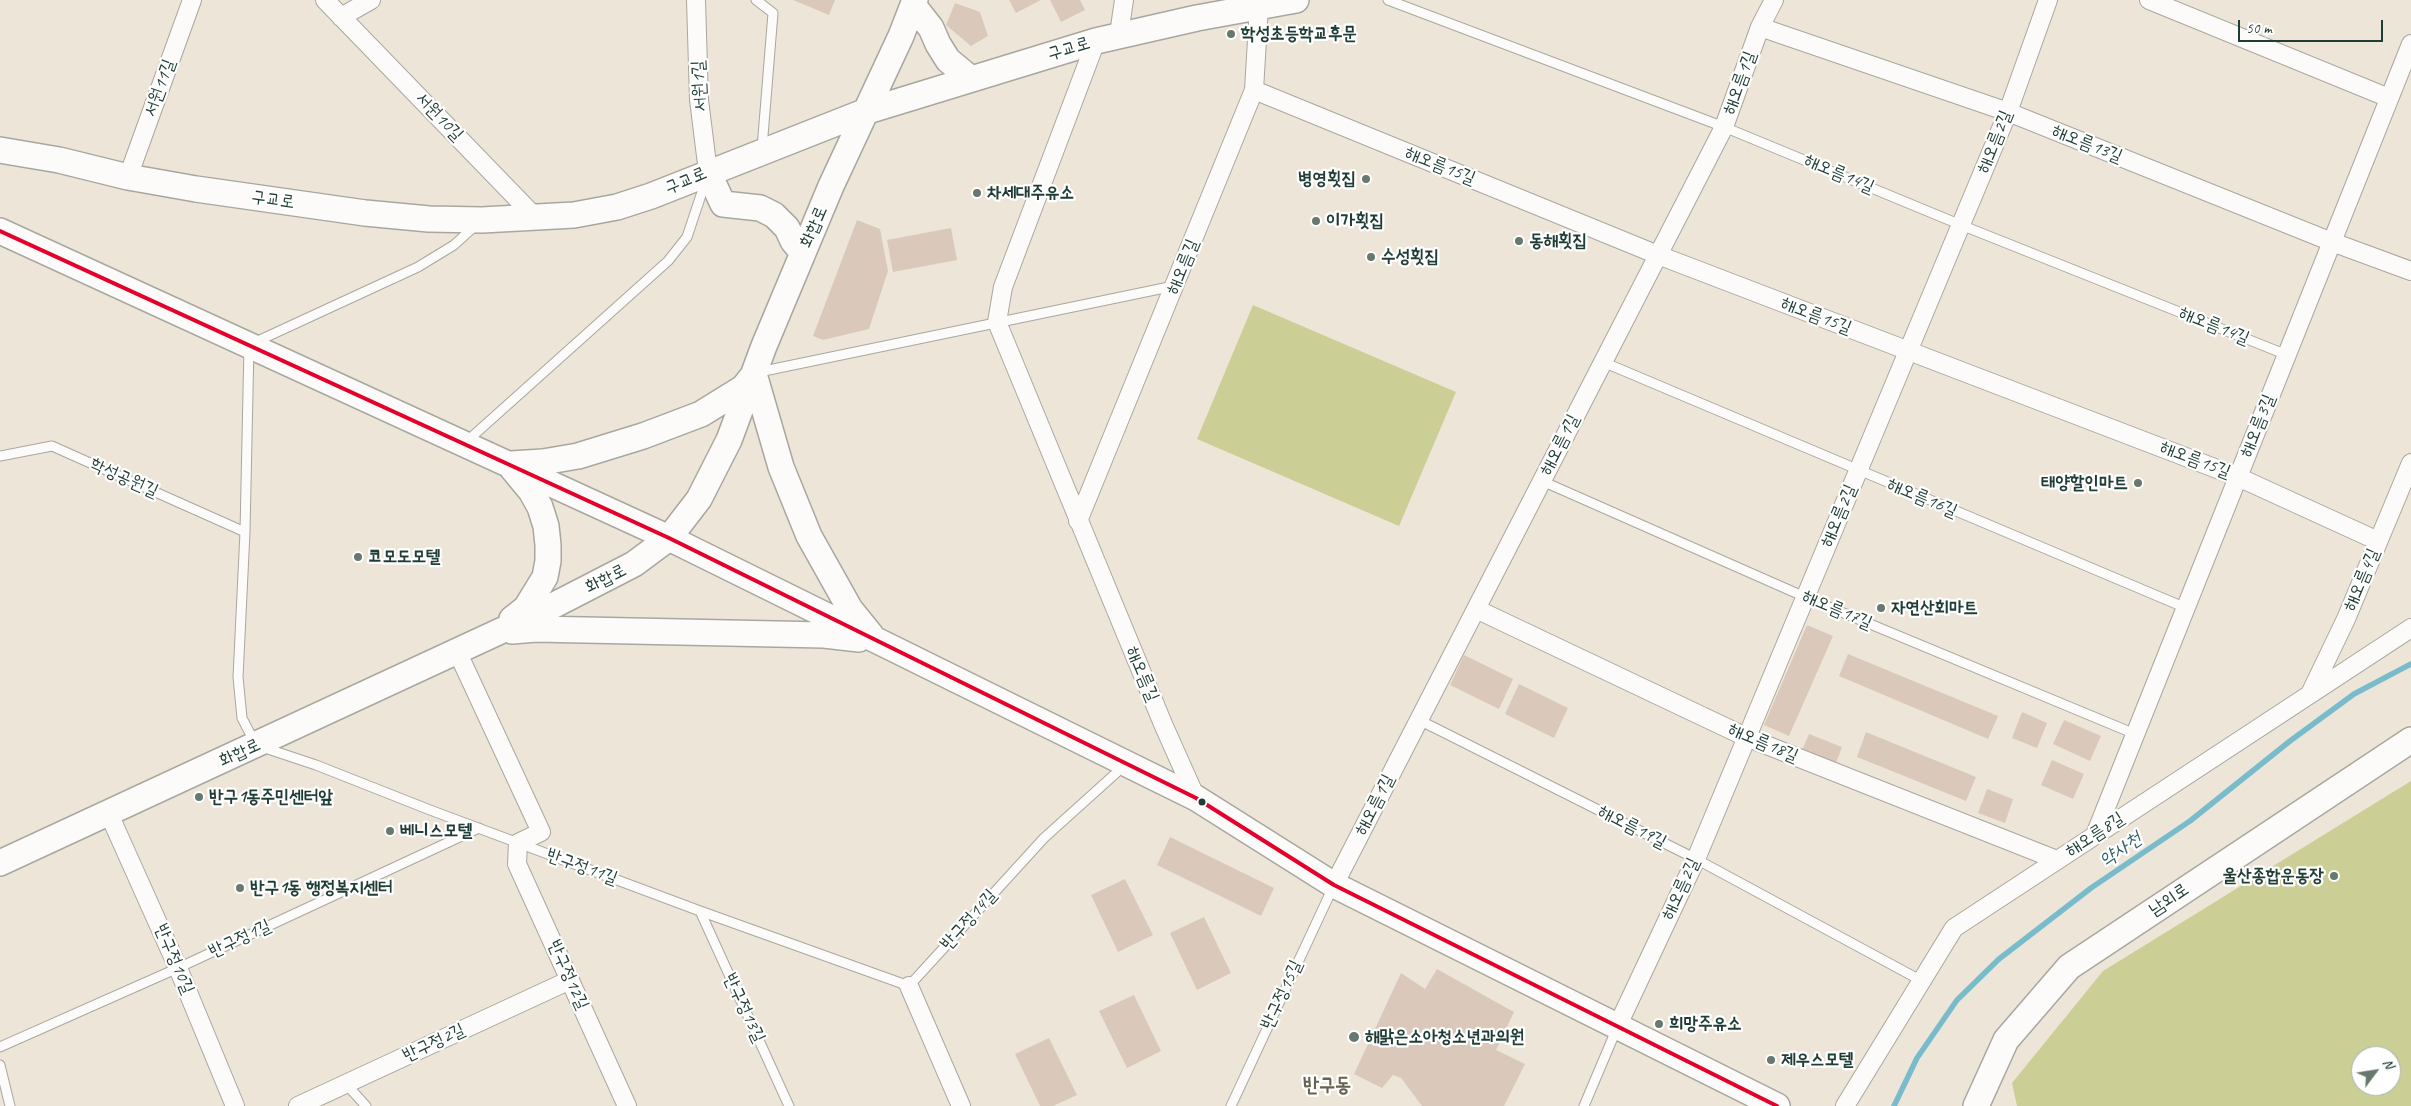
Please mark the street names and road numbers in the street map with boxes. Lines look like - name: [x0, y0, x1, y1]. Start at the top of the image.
- street label: 구교로: [1045, 32, 1093, 66]
- street label: 해오름1길: [1719, 48, 1761, 118]
- street label: 서원11길: [140, 56, 180, 120]
- street label: 서원1길: [688, 60, 712, 112]
- street label: 서원10길: [411, 88, 467, 146]
- street label: 해오름2길: [1973, 107, 2017, 177]
- street label: 해오름13길: [2049, 120, 2125, 168]
- street label: 해오름15길: [1402, 142, 1478, 190]
- street label: 해오름14길: [1801, 150, 1877, 198]
- street label: 구교로: [662, 163, 710, 199]
- street label: 구교로: [250, 186, 296, 214]
- street label: 화합로: [796, 203, 832, 251]
- street label: 해오름길: [1162, 236, 1204, 298]
- street label: 해오름15길: [1778, 293, 1854, 339]
- street label: 해오름14길: [2176, 302, 2252, 350]
- street label: 해오름3길: [2236, 391, 2280, 461]
- street label: 해오름1길: [1535, 411, 1585, 479]
- street label: 해오름15길: [2157, 437, 2233, 483]
- street label: 학성공원길: [87, 453, 161, 503]
- street label: 해오름16길: [1884, 474, 1960, 522]
- street label: 해오름2길: [1816, 481, 1862, 551]
- street label: 해오름4길: [2339, 545, 2385, 615]
- street label: 화합로: [582, 560, 630, 598]
- street label: 해오름17길: [1799, 586, 1875, 634]
- street label: 해오름길: [1121, 643, 1163, 705]
- street label: 해오름18길: [1725, 719, 1801, 767]
- street label: 화합로: [216, 734, 264, 772]
- street label: 해오름1길: [1350, 771, 1400, 839]
- street label: 해오름19길: [1594, 801, 1670, 853]
- street label: 해오름8길: [2061, 808, 2129, 862]
- street label: 반구정11길: [543, 844, 621, 890]
- street label: 해오름2길: [1657, 855, 1705, 923]
- street label: 남외로: [2145, 879, 2193, 921]
- street label: 반구정14길: [936, 885, 1002, 955]
- street label: 반구정1길: [206, 915, 274, 963]
- street label: 반구정10길: [150, 921, 198, 997]
- street label: 반구정12길: [543, 937, 593, 1013]
- street label: 반구정15길: [1257, 957, 1307, 1033]
- street label: 반구정13길: [719, 970, 769, 1046]
- street label: 반구정2길: [400, 1019, 468, 1067]

